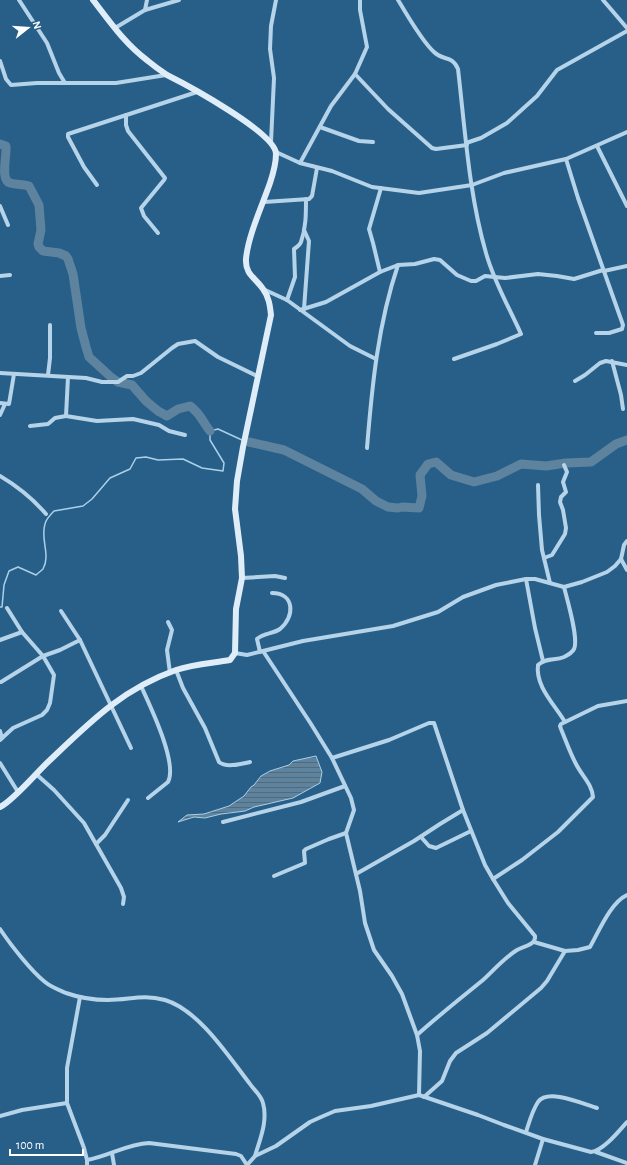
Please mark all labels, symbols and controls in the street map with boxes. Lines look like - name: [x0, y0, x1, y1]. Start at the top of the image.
- north arrow: [8, 8, 48, 48]
- text: N: [31, 20, 43, 30]
- scale bar: [10, 1131, 83, 1157]
- text: 100 m: [16, 1139, 44, 1151]

